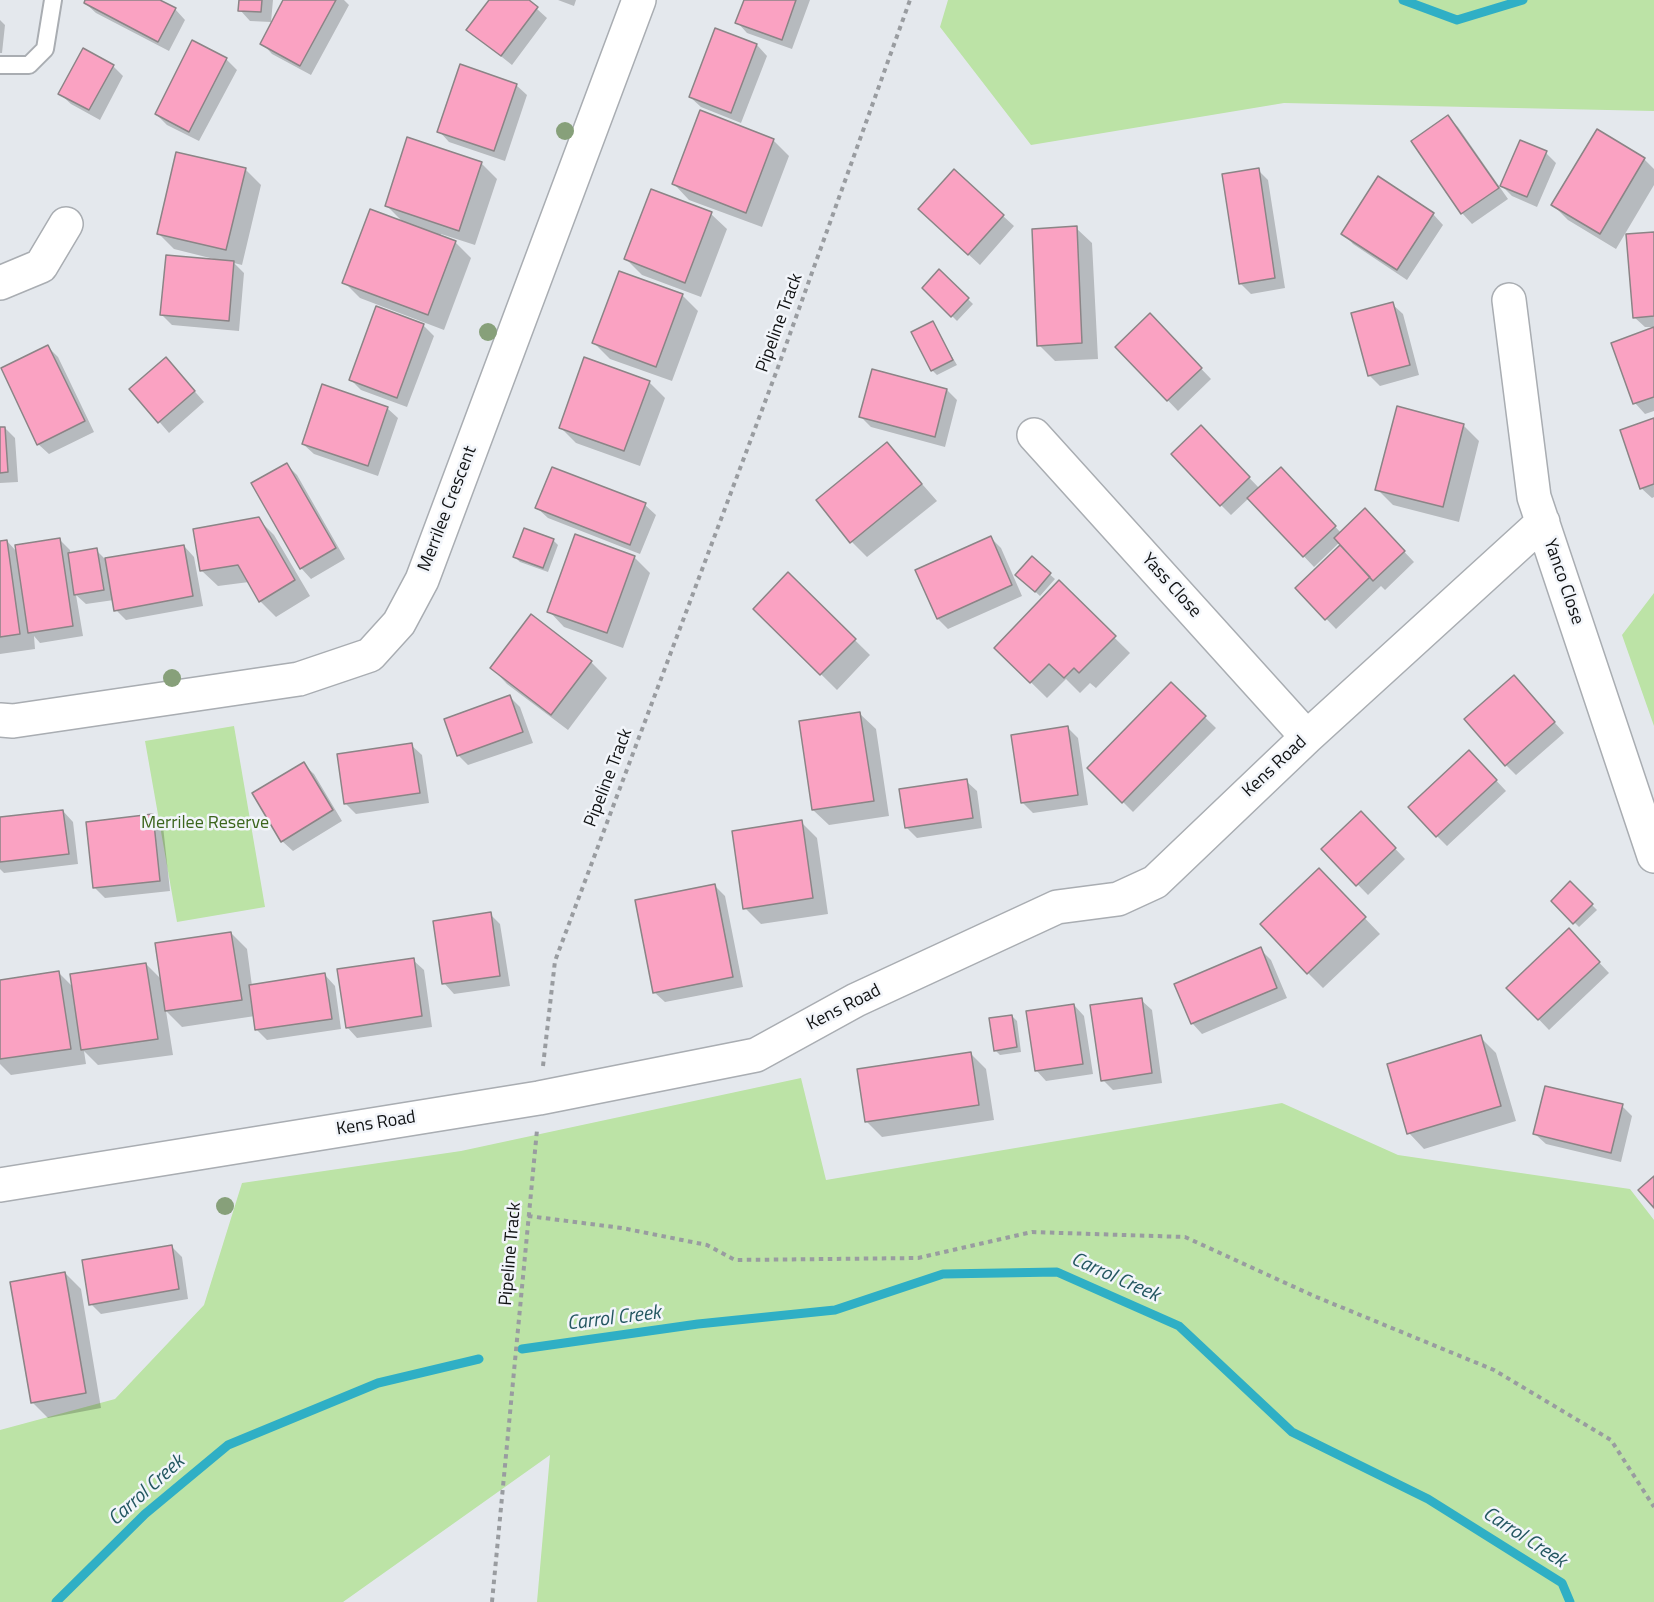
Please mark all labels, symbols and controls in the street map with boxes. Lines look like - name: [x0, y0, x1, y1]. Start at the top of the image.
- street label: Pipeline Track: [752, 271, 808, 375]
- street label: Merrilee Crescent: [414, 443, 482, 575]
- street label: Yanco Close: [1538, 536, 1588, 628]
- street label: Yass Close: [1136, 549, 1206, 623]
- street label: Pipeline Track: [580, 726, 638, 830]
- street label: Kens Road: [1238, 732, 1312, 802]
- park label: Merrilee Reserve: [141, 813, 269, 835]
- street label: Kens Road: [803, 980, 885, 1036]
- street label: Kens Road: [335, 1107, 417, 1141]
- street label: Pipeline Track: [496, 1201, 526, 1307]
- water label: Carrol Creek: [1067, 1248, 1163, 1308]
- water label: Carrol Creek: [566, 1301, 662, 1337]
- water label: Carrol Creek: [104, 1451, 190, 1531]
- water label: Carrol Creek: [1478, 1502, 1570, 1574]

